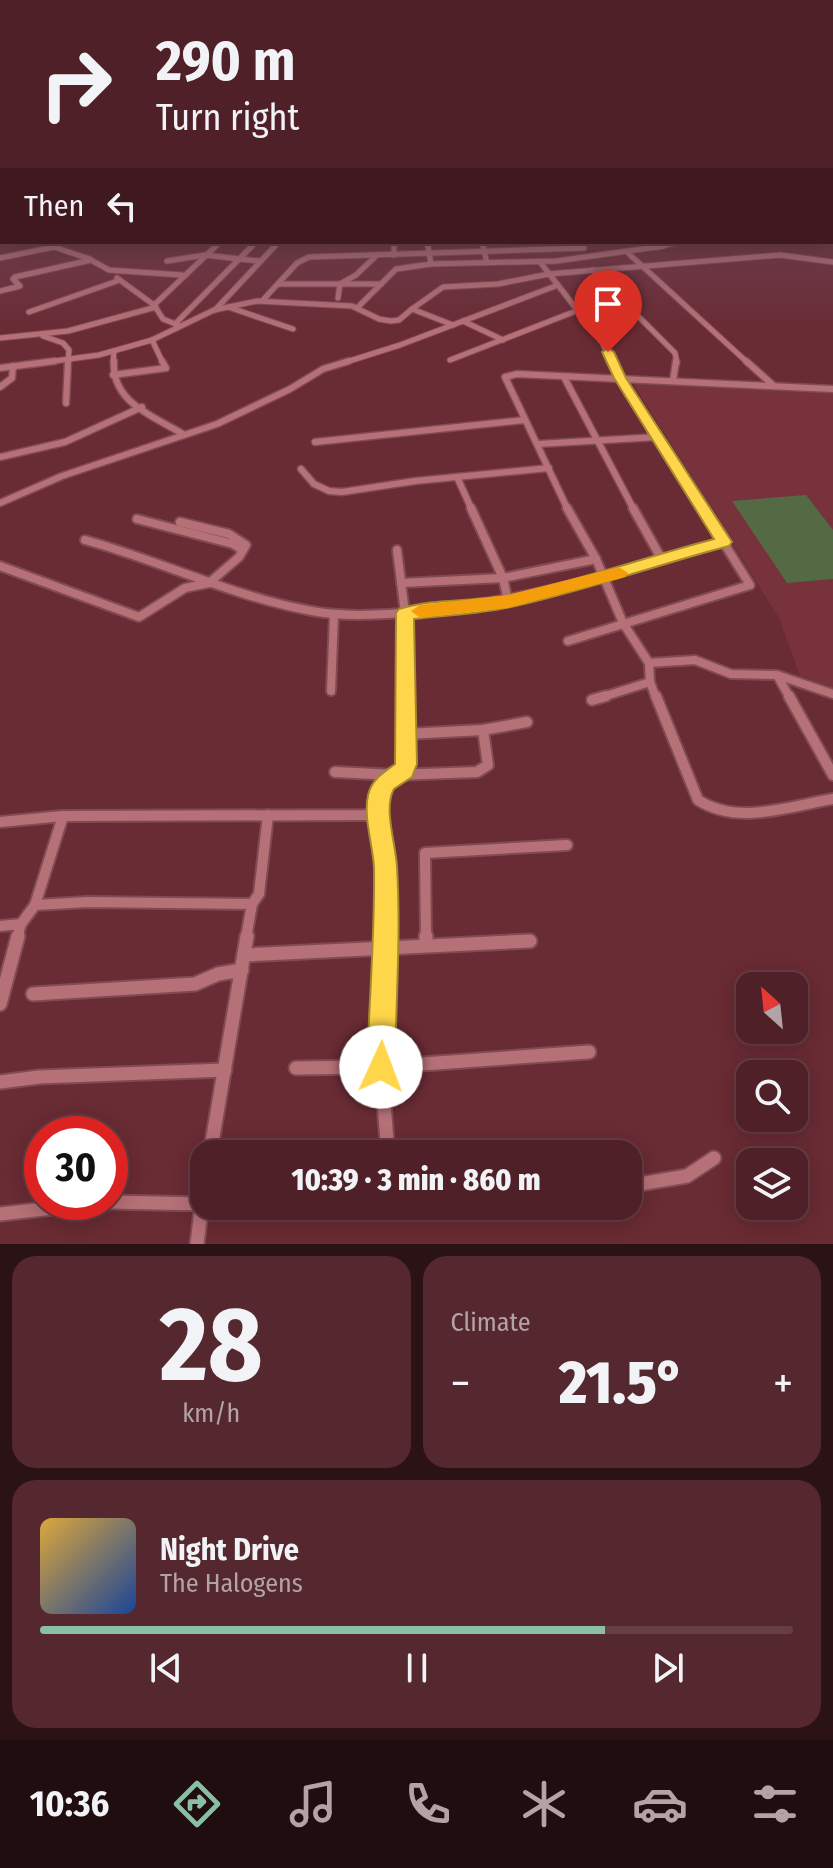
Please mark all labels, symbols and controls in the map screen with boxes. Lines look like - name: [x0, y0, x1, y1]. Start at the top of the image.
- text: 290 m: [156, 28, 296, 95]
- icon: right: [24, 32, 128, 136]
- text: Turn right: [156, 96, 299, 140]
- icon: left: [100, 184, 144, 228]
- text: Then: [24, 188, 84, 224]
- pin: [574, 270, 642, 352]
- icon: arrive: [586, 282, 630, 326]
- north arrow: [736, 972, 808, 1044]
- map controls: [736, 972, 808, 1220]
- position arrow: [339, 1025, 423, 1109]
- button: search: [736, 1060, 808, 1132]
- speed limit sign: 30: [24, 1116, 128, 1220]
- button: layers: [736, 1148, 808, 1220]
- text: 10:39 · 3 min · 860 m: [291, 1162, 541, 1198]
- text: 28: [160, 1283, 263, 1408]
- text: Climate: [451, 1307, 531, 1338]
- text: 21.5°: [559, 1347, 684, 1419]
- text: −: [451, 1357, 470, 1410]
- text: +: [773, 1357, 793, 1410]
- text: km/h: [182, 1398, 240, 1429]
- text: Night Drive: [160, 1532, 299, 1568]
- text: The Halogens: [160, 1568, 303, 1599]
- icon: previous: [144, 1646, 188, 1690]
- icon: pause: [395, 1646, 439, 1690]
- icon: next: [646, 1646, 690, 1690]
- icon: directions: [169, 1776, 225, 1832]
- icon: music: [285, 1776, 341, 1832]
- icon: phone: [400, 1776, 456, 1832]
- icon: climate: [516, 1776, 572, 1832]
- icon: car: [632, 1776, 688, 1832]
- icon: filters: [747, 1776, 803, 1832]
- text: 10:36: [30, 1782, 109, 1826]

